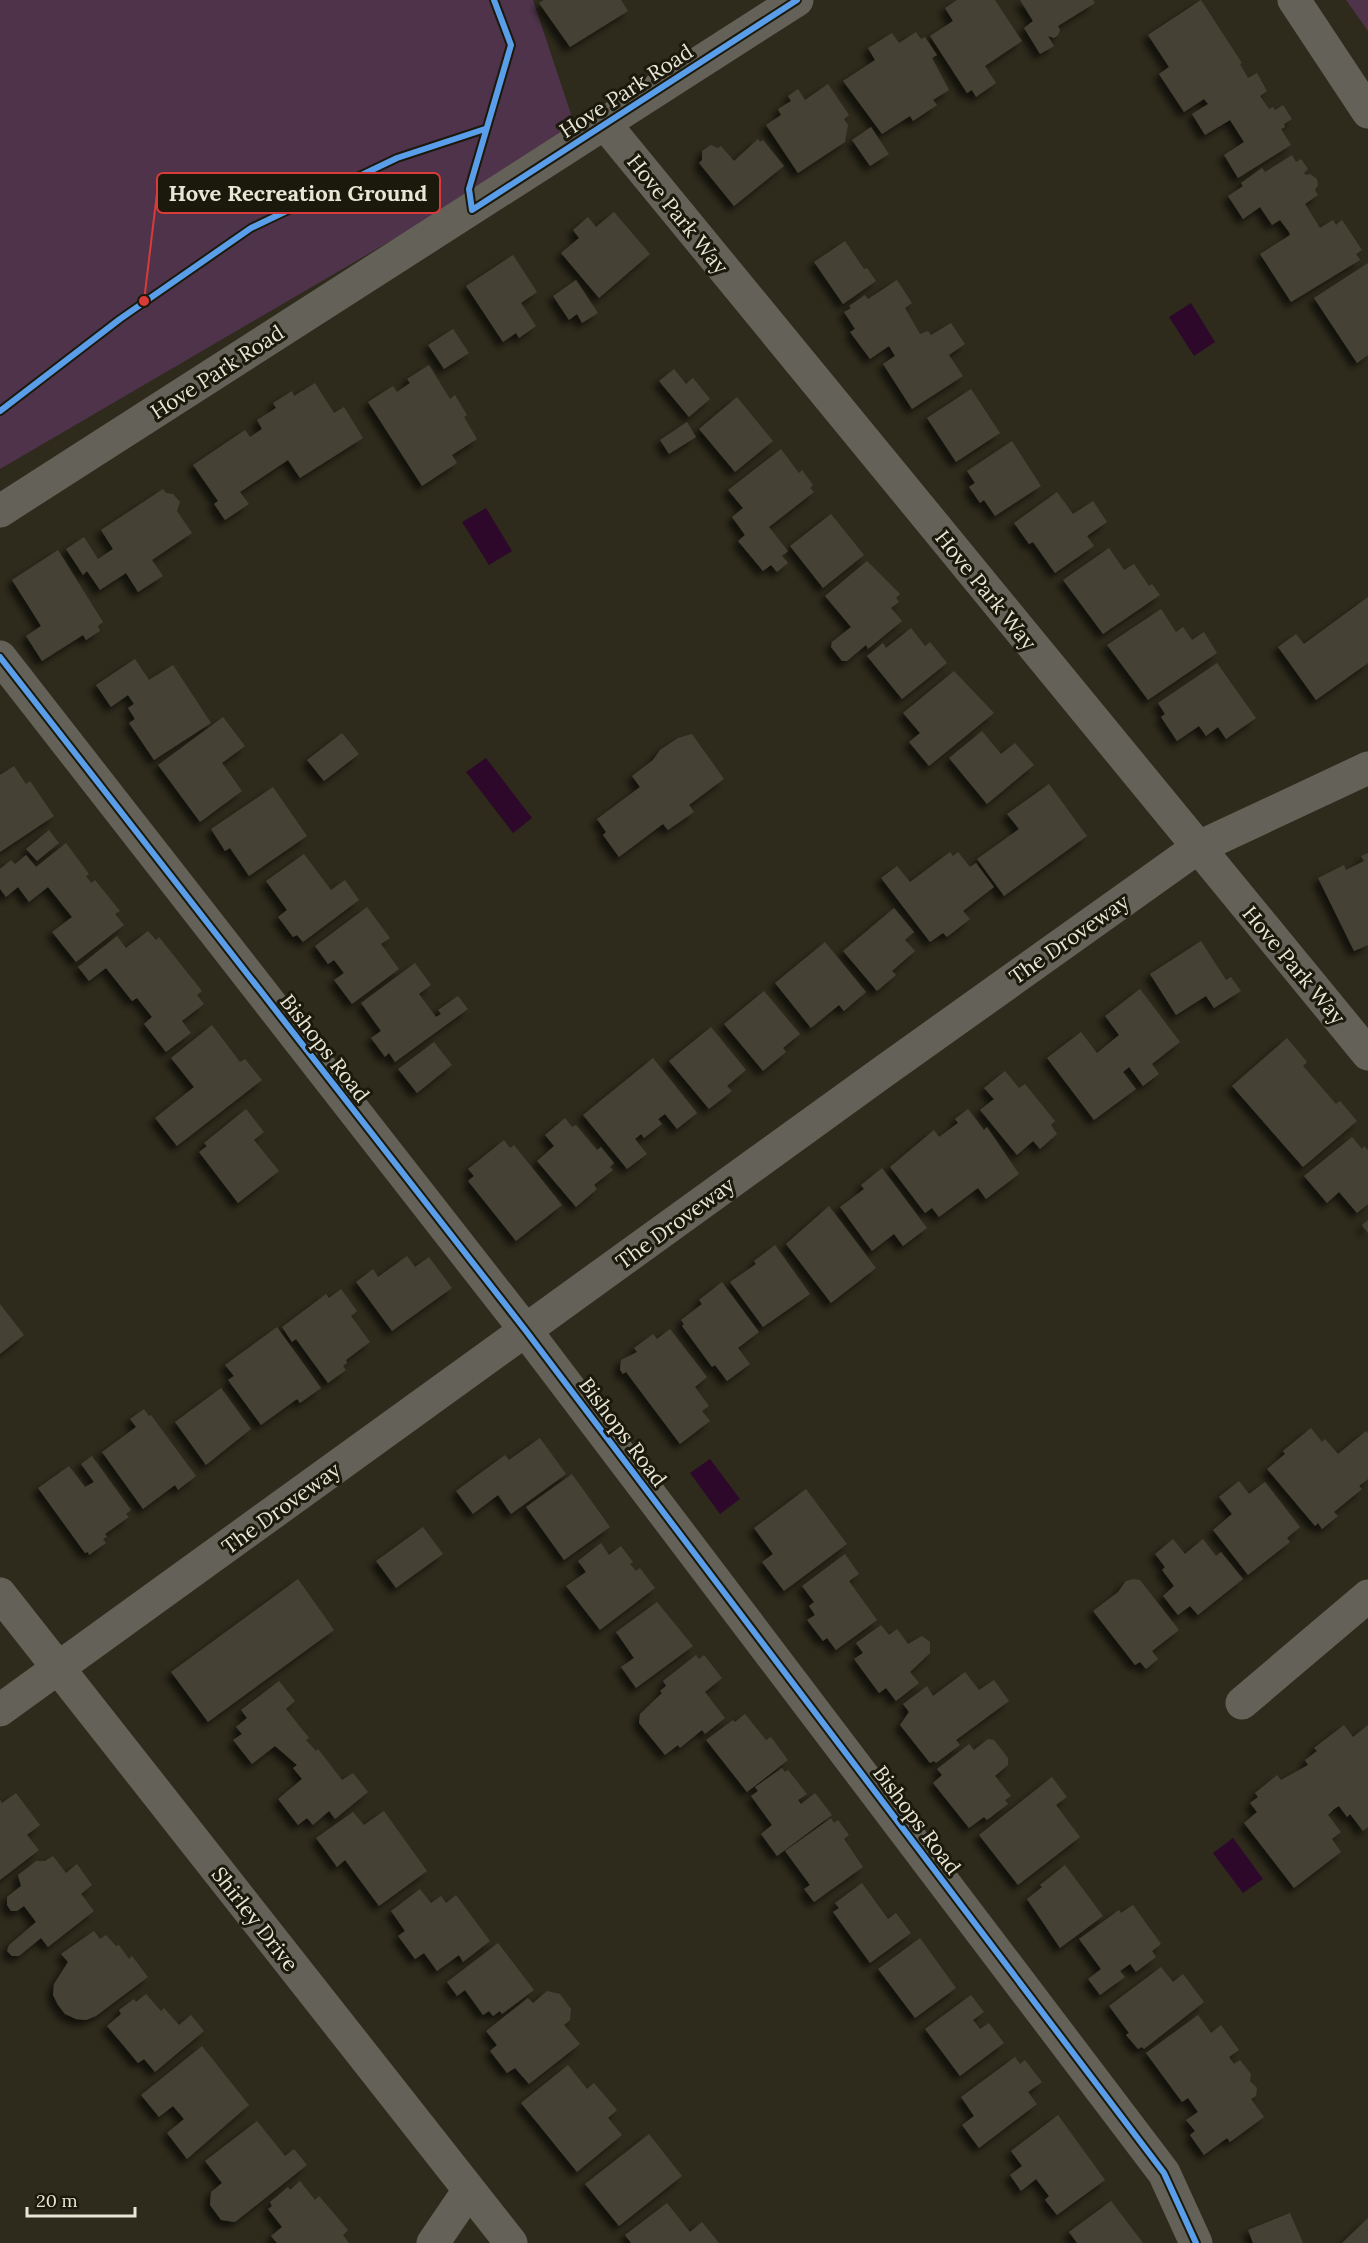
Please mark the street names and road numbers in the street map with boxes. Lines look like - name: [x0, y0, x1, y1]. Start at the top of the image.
- street label: Hove Park Road: [554, 38, 698, 144]
- street label: Hove Park Way: [621, 149, 735, 279]
- street label: Hove Park Road: [145, 319, 289, 425]
- street label: Hove Park Way: [929, 525, 1043, 655]
- street label: The Droveway: [1004, 888, 1134, 990]
- street label: Hove Park Way: [1237, 900, 1351, 1030]
- street label: Bishops Road: [274, 989, 376, 1107]
- street label: The Droveway: [611, 1171, 739, 1275]
- street label: Bishops Road: [573, 1372, 673, 1492]
- street label: The Droveway: [217, 1456, 345, 1560]
- street label: Bishops Road: [867, 1760, 967, 1880]
- street label: Shirley Drive: [206, 1861, 304, 1977]

